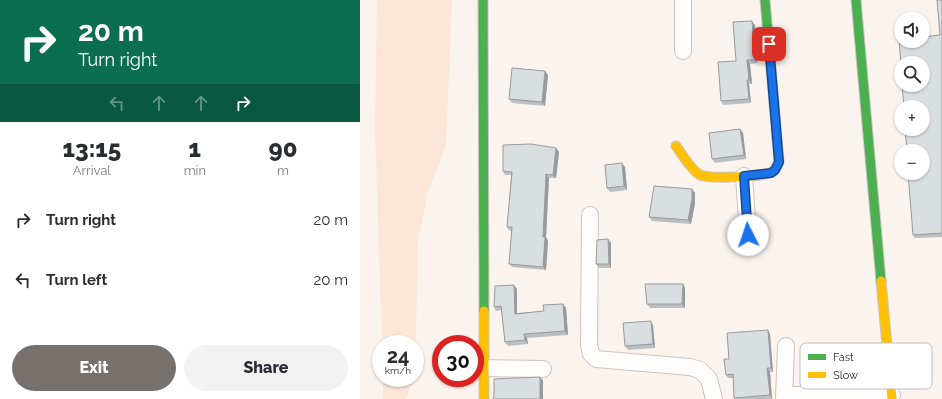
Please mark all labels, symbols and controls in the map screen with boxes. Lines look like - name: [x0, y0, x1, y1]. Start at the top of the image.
- map controls: [894, 12, 930, 180]
- button: sound: [894, 12, 930, 48]
- text: 20 m: [78, 15, 144, 48]
- icon: right: [12, 16, 64, 68]
- pin: [752, 27, 786, 61]
- icon: arrive: [758, 33, 780, 55]
- text: Turn right: [78, 49, 157, 70]
- button: search: [894, 56, 930, 92]
- icon: left: [106, 92, 128, 114]
- icon: ahead: [148, 92, 170, 114]
- icon: ahead: [190, 92, 212, 114]
- icon: right: [232, 92, 254, 114]
- button: +: [894, 100, 930, 136]
- text: 13:15: [63, 134, 121, 163]
- text: 1: [189, 134, 201, 163]
- text: 90: [269, 134, 297, 163]
- button: −: [894, 144, 930, 180]
- text: Arrival: [73, 163, 111, 178]
- text: min: [184, 163, 206, 178]
- text: m: [277, 163, 289, 178]
- icon: right: [12, 209, 34, 231]
- text: Turn right: [46, 211, 116, 229]
- text: 20 m: [313, 211, 348, 229]
- position arrow: [727, 214, 769, 256]
- icon: left: [12, 269, 34, 291]
- text: Turn left: [46, 271, 107, 289]
- text: 20 m: [313, 271, 348, 289]
- speed limit sign: 30: [432, 335, 484, 387]
- legend: [800, 343, 932, 389]
- text: 24: [387, 344, 409, 368]
- button: Exit: [12, 345, 176, 391]
- button: Share: [184, 345, 348, 391]
- text: Fast: [833, 351, 854, 364]
- text: km/h: [385, 365, 411, 376]
- text: Slow: [833, 369, 858, 382]

